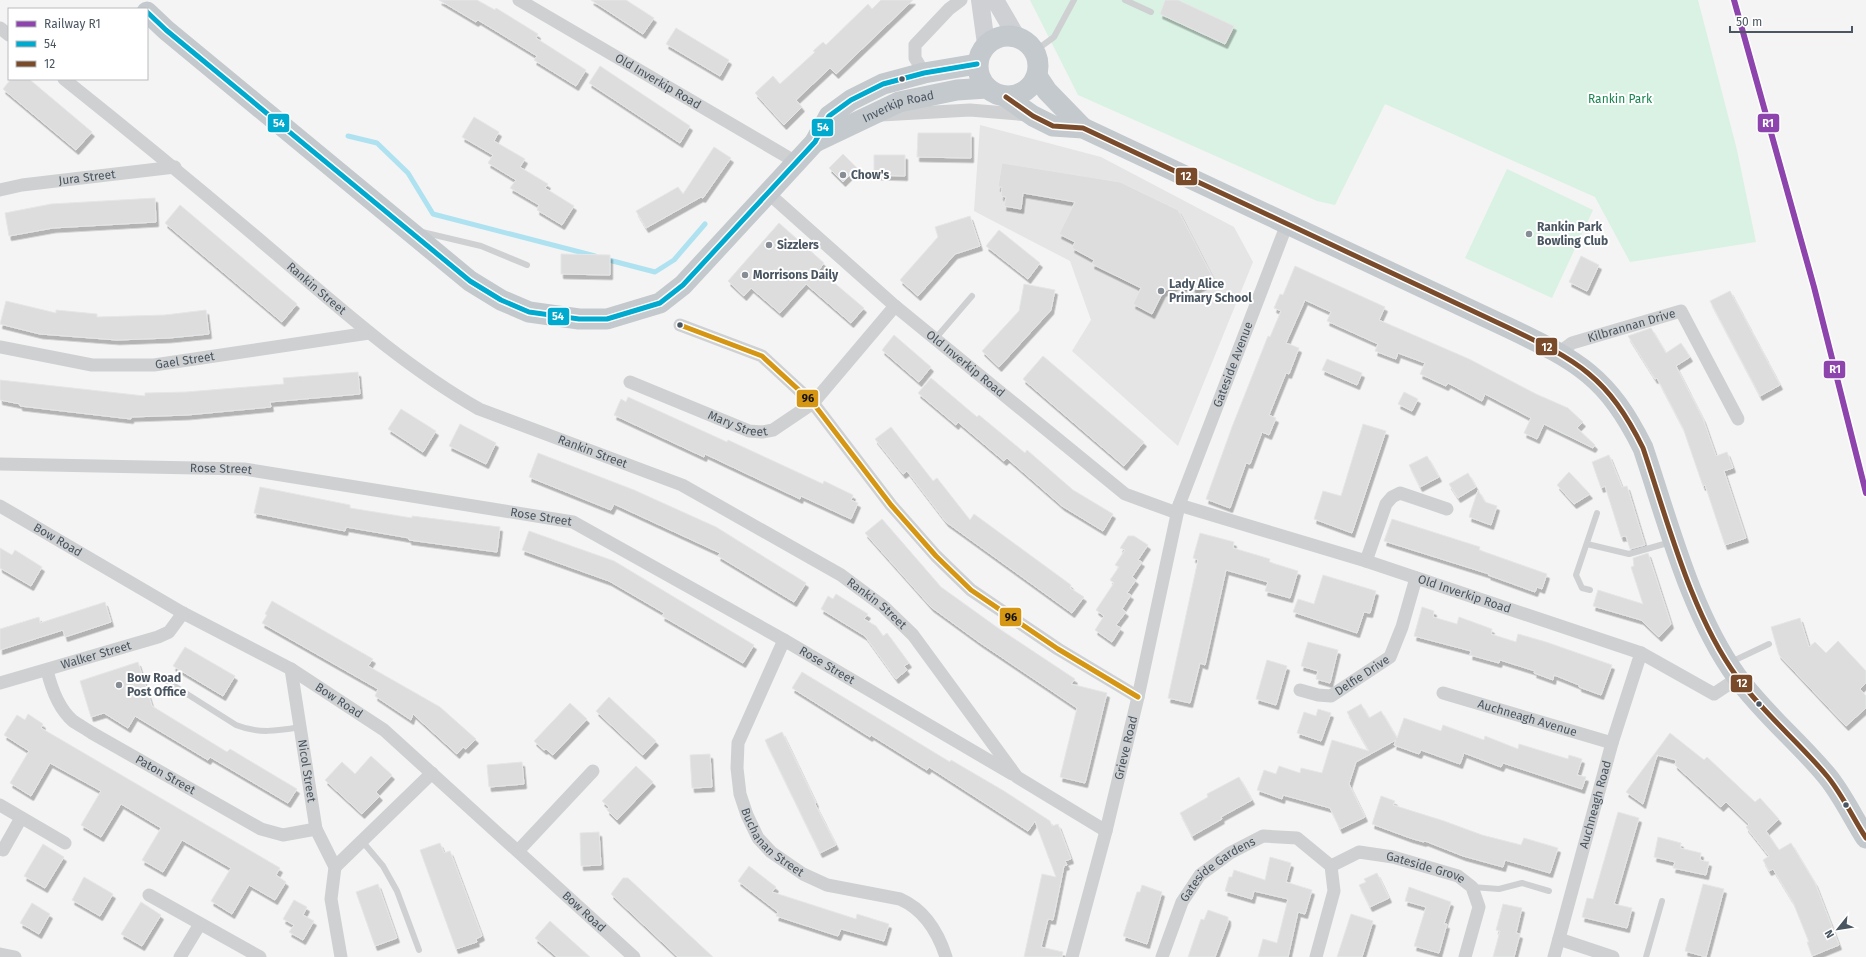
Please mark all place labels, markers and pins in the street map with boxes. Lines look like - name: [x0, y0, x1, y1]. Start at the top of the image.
- unlabelled marker: [897, 74, 907, 84]
- place label: Chow's: [851, 168, 889, 182]
- marker: Chow's: [838, 170, 848, 180]
- place label: Rankin Park Bowling Club: [1537, 220, 1608, 248]
- marker: Rankin Park Bowling Club: [1524, 229, 1534, 239]
- place label: Sizzlers: [777, 238, 819, 252]
- marker: Sizzlers: [764, 240, 774, 250]
- place label: Morrisons Daily: [753, 268, 839, 282]
- marker: Morrisons Daily: [740, 270, 750, 280]
- place label: Lady Alice Primary School: [1169, 277, 1252, 305]
- marker: Lady Alice Primary School: [1156, 286, 1166, 296]
- unlabelled marker: [675, 320, 685, 330]
- place label: Bow Road Post Office: [127, 671, 186, 699]
- marker: Bow Road Post Office: [114, 680, 124, 690]
- unlabelled marker: [1754, 699, 1764, 709]
- unlabelled marker: [1841, 800, 1851, 810]

